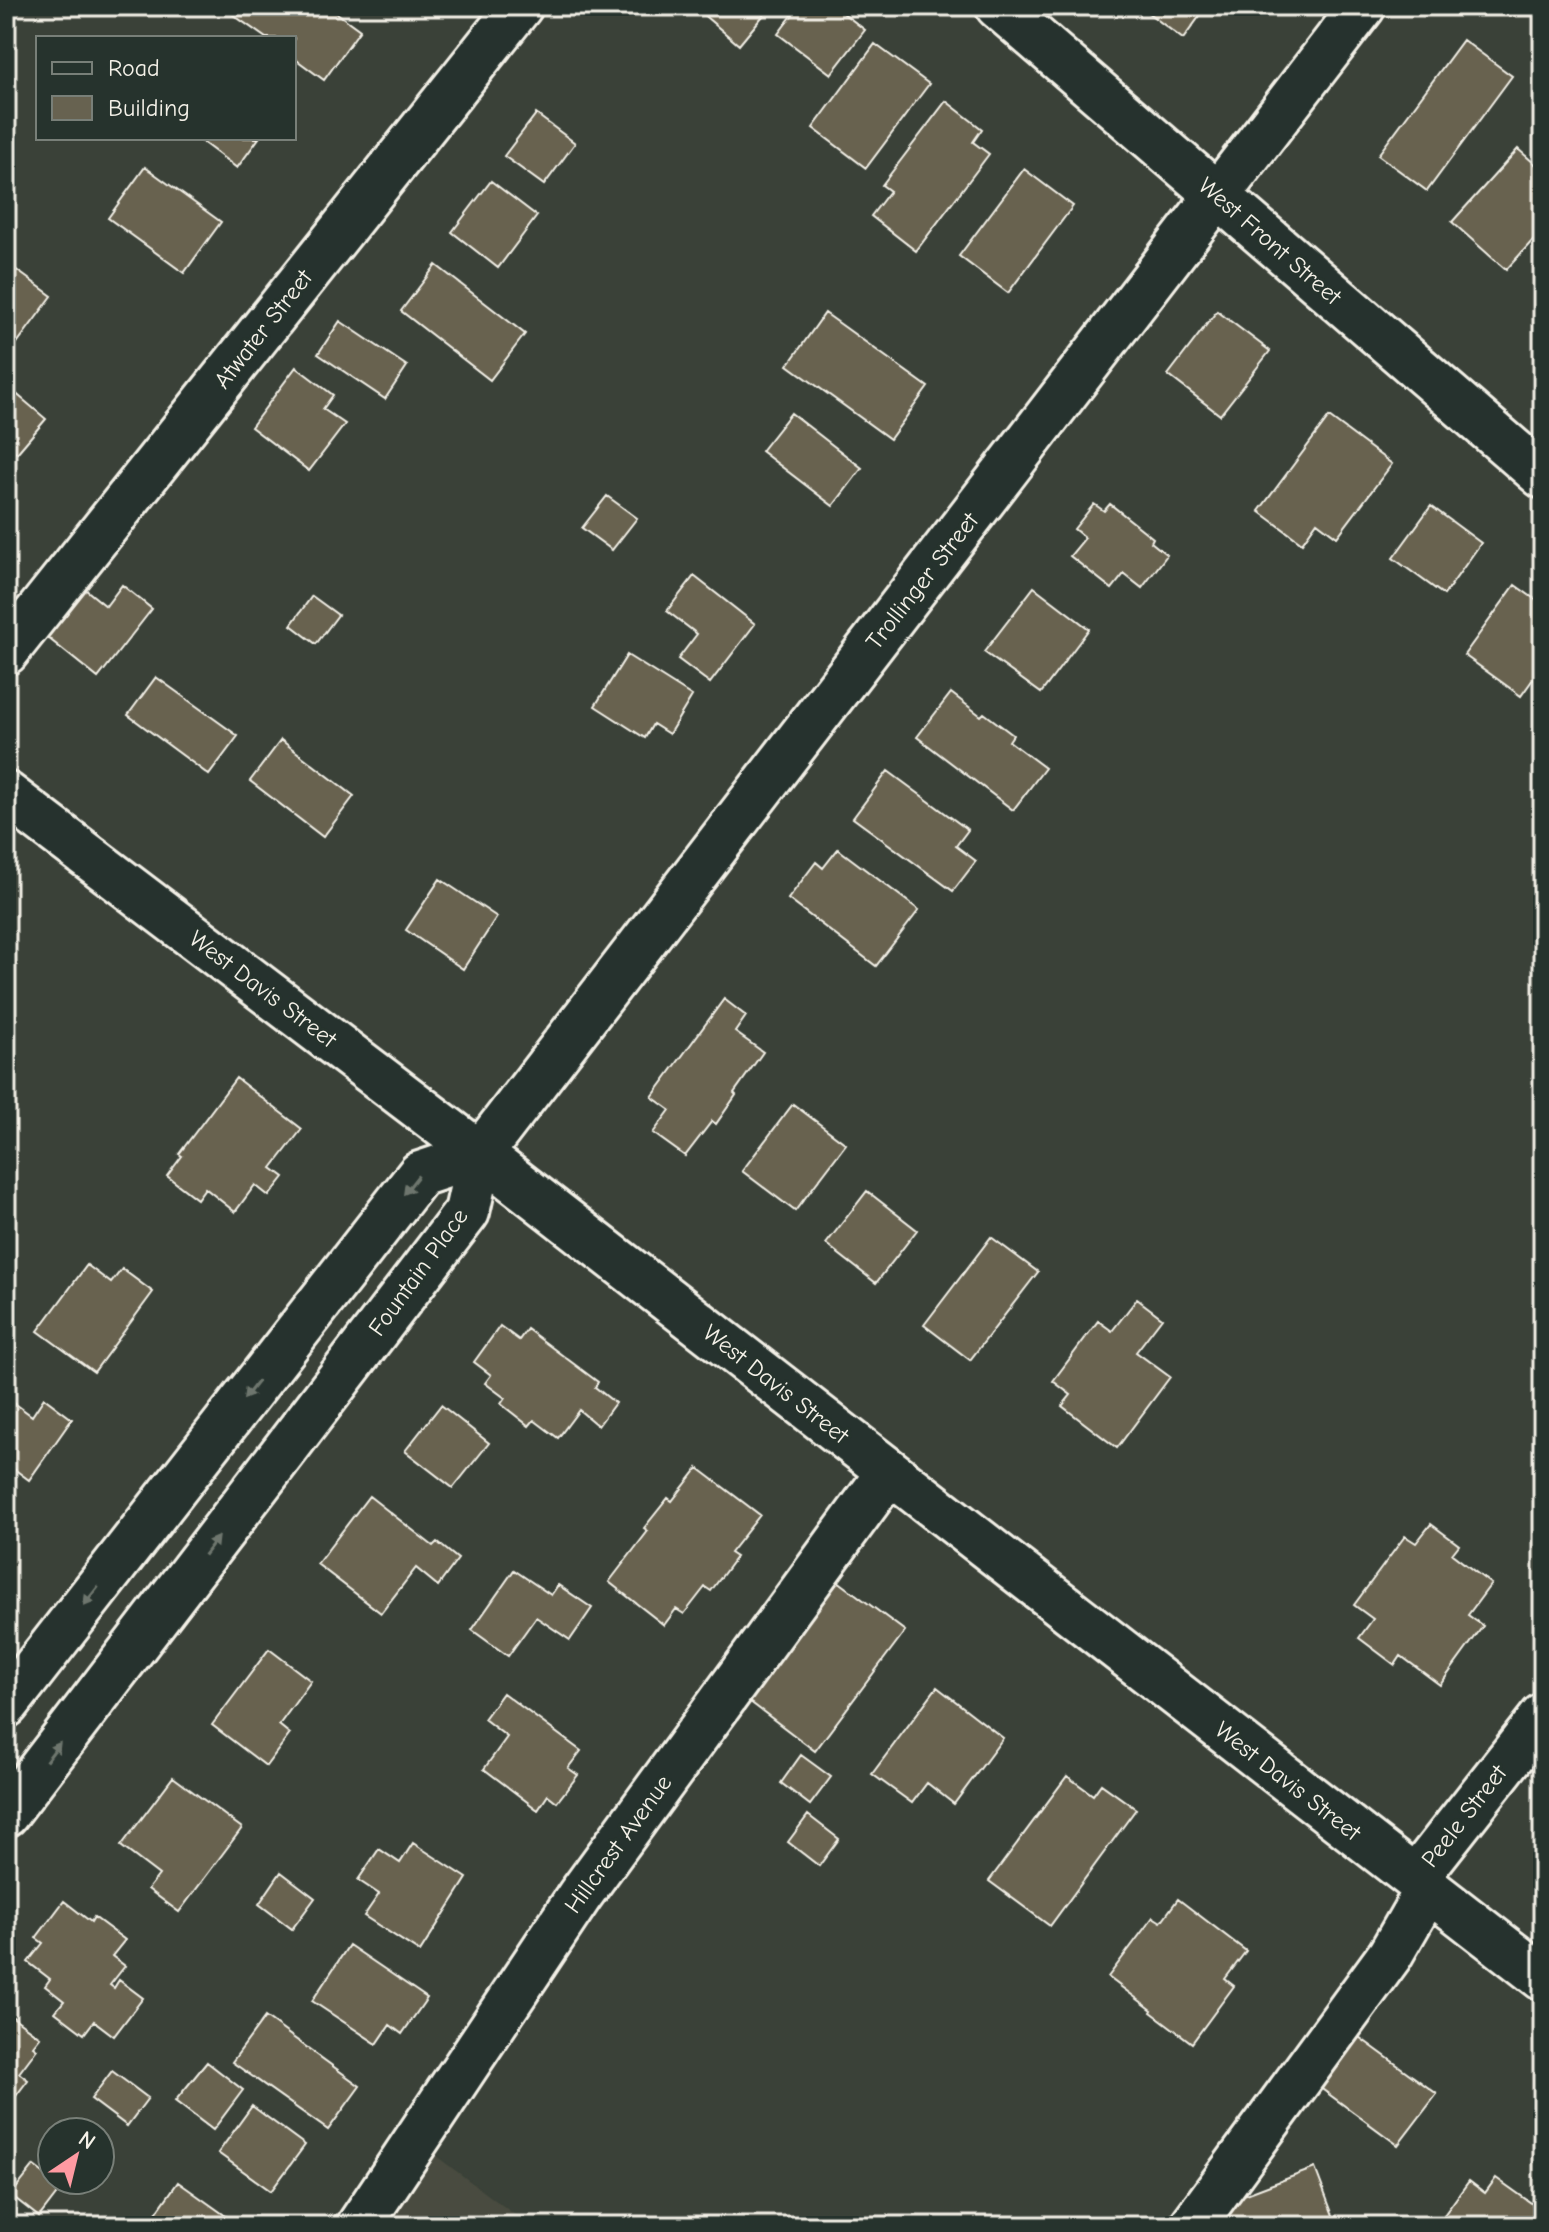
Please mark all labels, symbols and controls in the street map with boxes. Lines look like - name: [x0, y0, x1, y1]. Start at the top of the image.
- legend: [36, 36, 296, 140]
- text: Road: [108, 54, 160, 82]
- text: Building: [108, 94, 190, 122]
- street label: West Front Street: [1193, 171, 1348, 311]
- street label: Atwater Street: [208, 263, 319, 394]
- street label: Trollinger Street: [860, 506, 985, 655]
- street label: West Davis Street: [184, 925, 343, 1054]
- one-way arrow: [403, 1175, 419, 1195]
- street label: Fountain Place: [362, 1203, 474, 1341]
- street label: West Davis Street: [698, 1318, 855, 1450]
- one-way arrow: [243, 1380, 260, 1401]
- one-way arrow: [203, 1536, 219, 1556]
- one-way arrow: [84, 1586, 100, 1606]
- street label: West Davis Street: [1210, 1715, 1367, 1847]
- one-way arrow: [45, 1742, 61, 1762]
- street label: Peele Street: [1415, 1758, 1513, 1873]
- street label: Hillcrest Avenue: [558, 1769, 678, 1919]
- north arrow: [36, 2116, 116, 2196]
- text: N: [74, 2126, 100, 2155]

